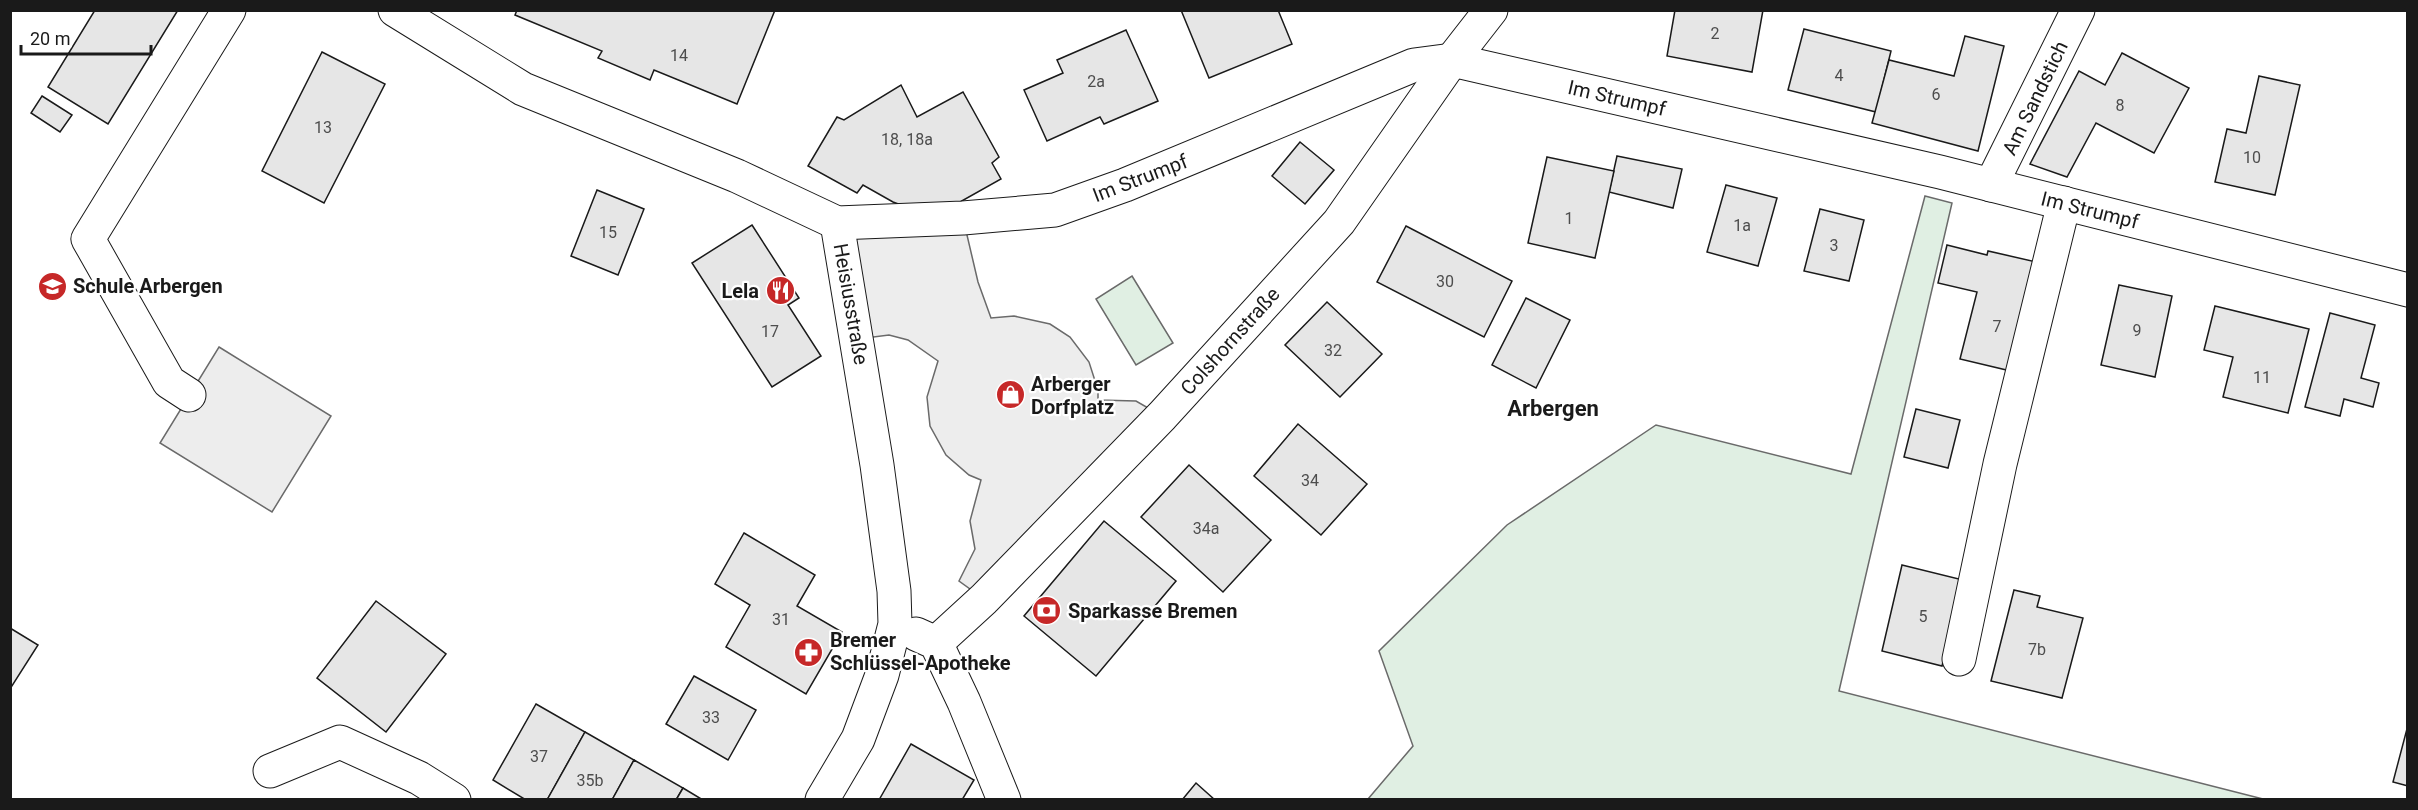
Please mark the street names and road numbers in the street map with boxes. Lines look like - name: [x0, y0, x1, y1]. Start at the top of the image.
- street label: Am Sandstich: [1997, 37, 2073, 159]
- street label: Im Strumpf: [1566, 75, 1668, 121]
- street label: Im Strumpf: [1089, 149, 1191, 207]
- street label: Im Strumpf: [2039, 186, 2141, 234]
- street label: Heisiusstraße: [829, 241, 873, 367]
- street label: Colshornstraße: [1175, 282, 1285, 400]

